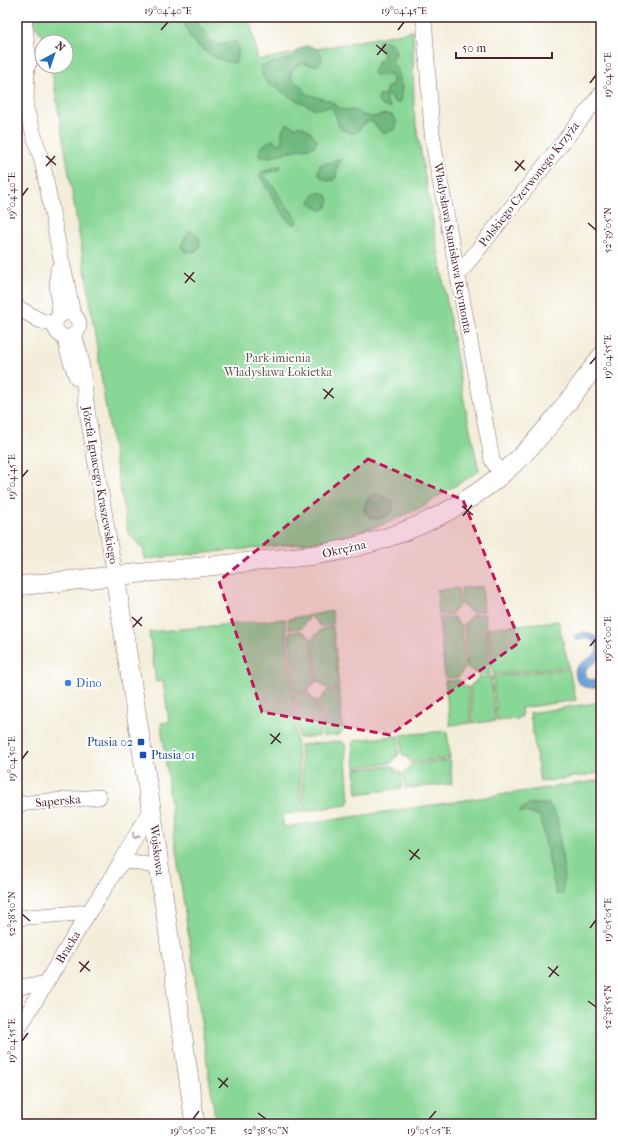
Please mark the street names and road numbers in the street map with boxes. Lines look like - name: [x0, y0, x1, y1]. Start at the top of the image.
- street label: Polskiego Czerwonego Krzyża: [476, 118, 582, 249]
- street label: Władysława Stanisława Reymonta: [431, 161, 475, 335]
- street label: Józefa Ignacego Kraszewskiego: [79, 404, 121, 565]
- street label: Okrężna: [321, 537, 368, 561]
- street label: Saperska: [35, 792, 82, 810]
- street label: Wojskowa: [147, 823, 167, 876]
- street label: Bracka: [53, 928, 83, 966]

